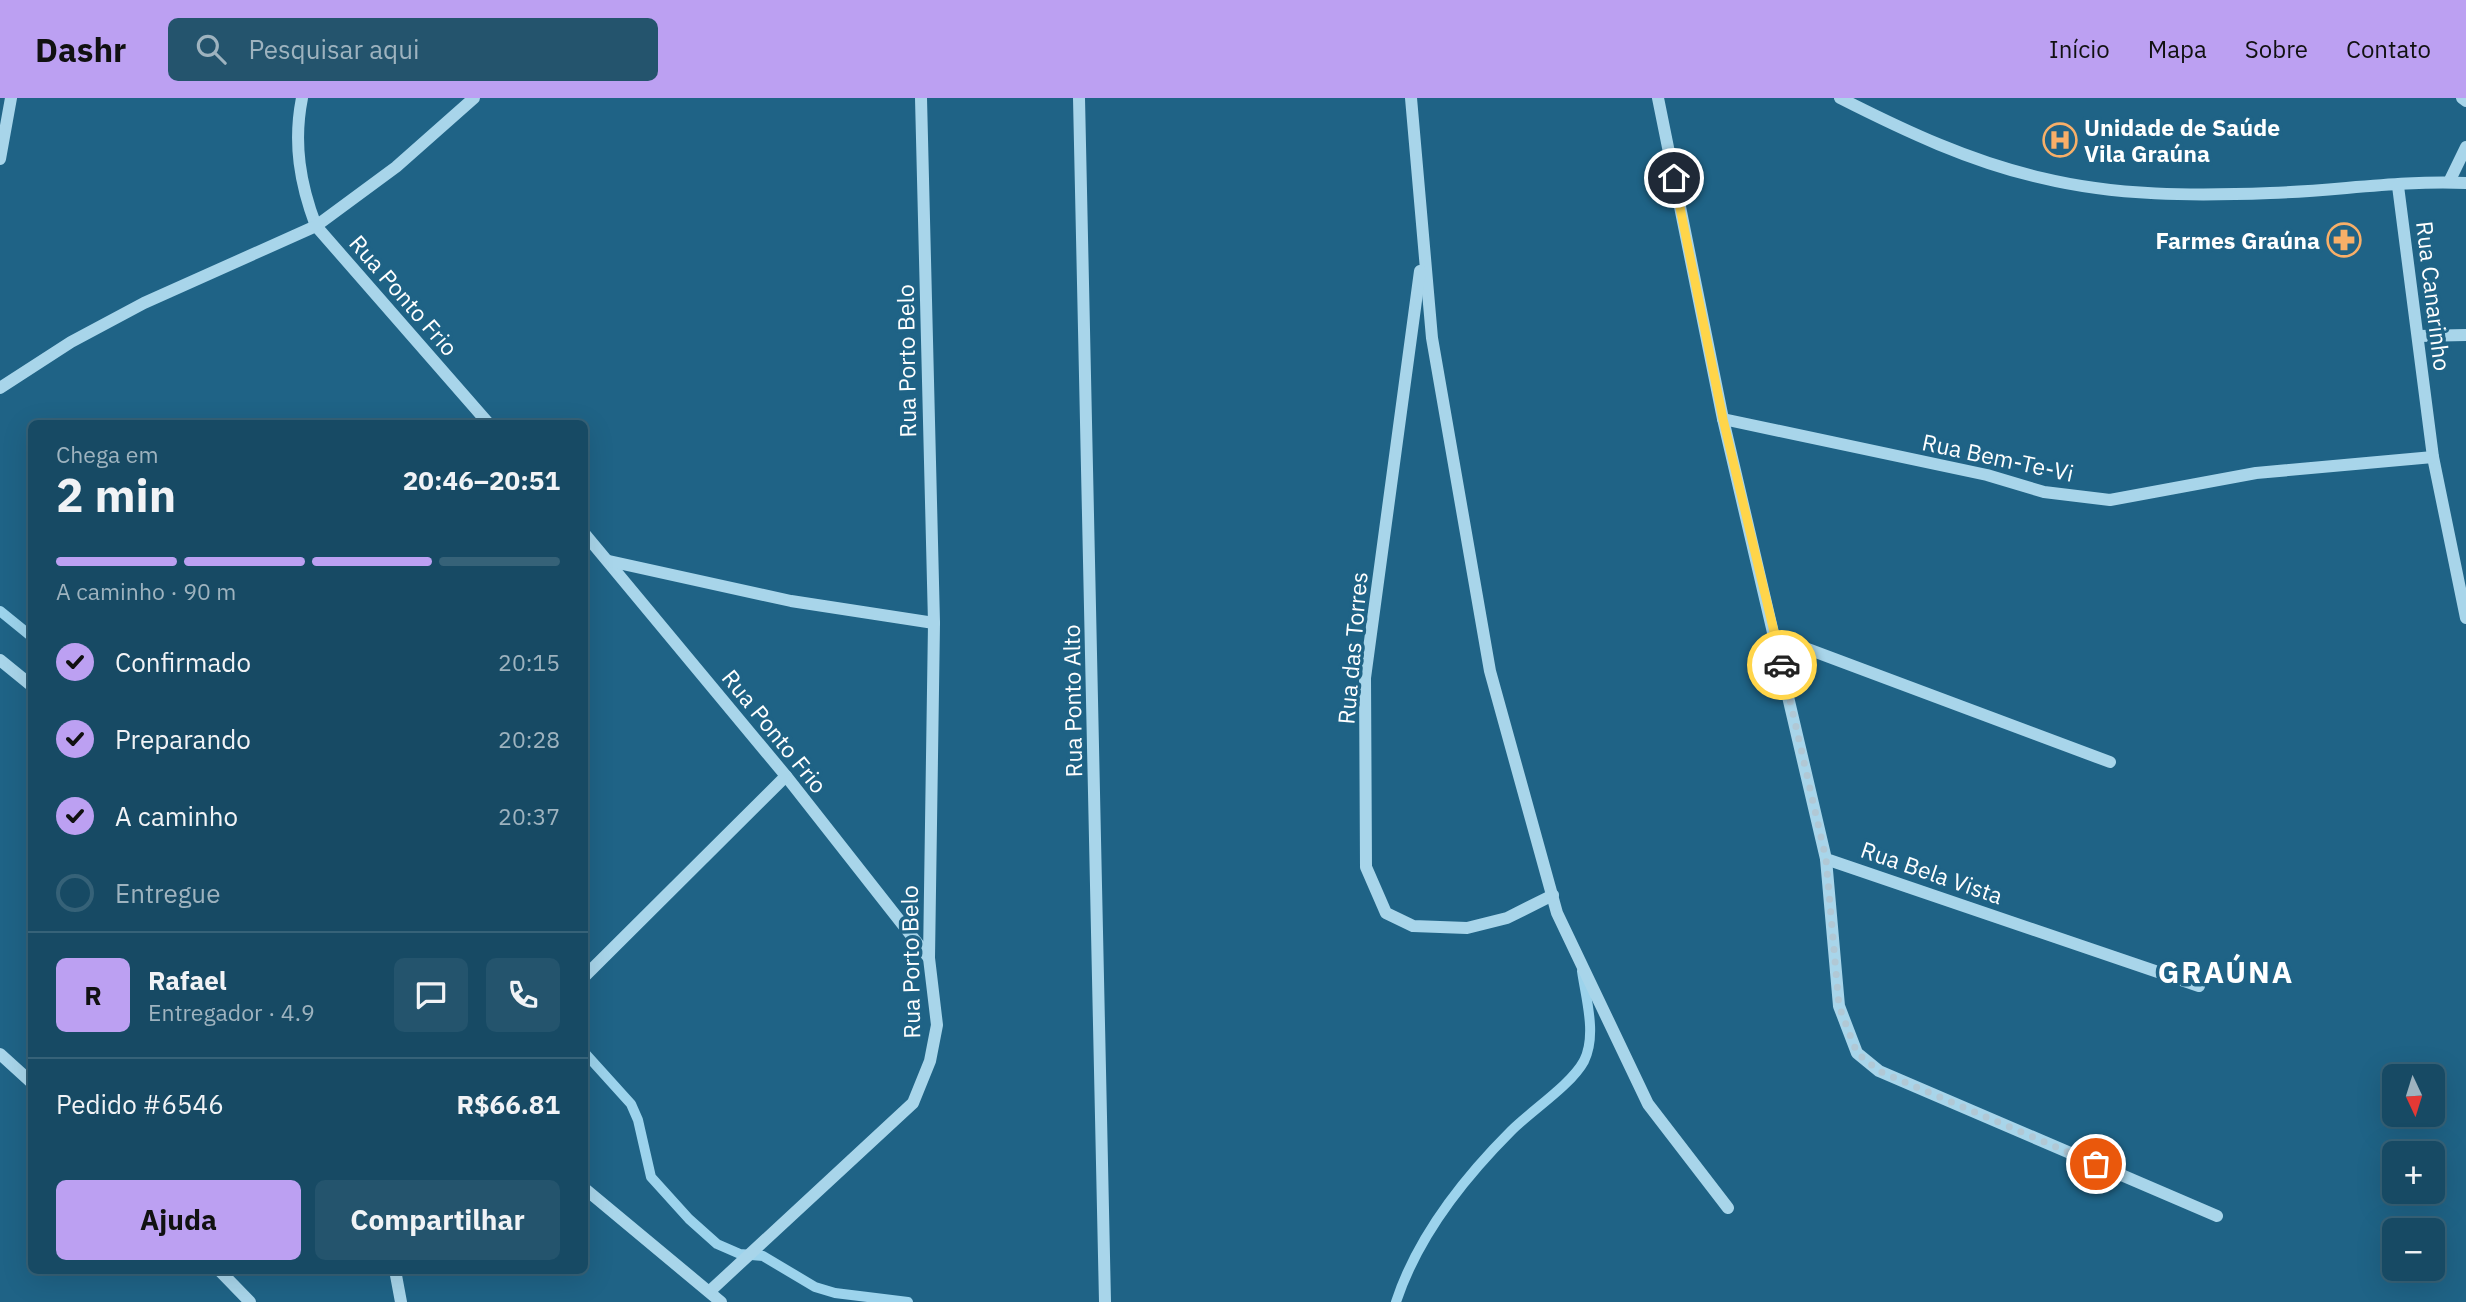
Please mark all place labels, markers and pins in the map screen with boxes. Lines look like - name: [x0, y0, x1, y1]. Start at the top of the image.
- place label: Unidade de Saúde Vila Graúna: [2084, 112, 2280, 168]
- hospital icon: Unidade de Saúde Vila Graúna: [2041, 121, 2079, 159]
- pin: [1644, 148, 1704, 208]
- pharmacy icon: Farmes Graúna: [2325, 221, 2363, 259]
- place label: Farmes Graúna: [2155, 225, 2320, 255]
- pin: [2066, 1134, 2126, 1194]

